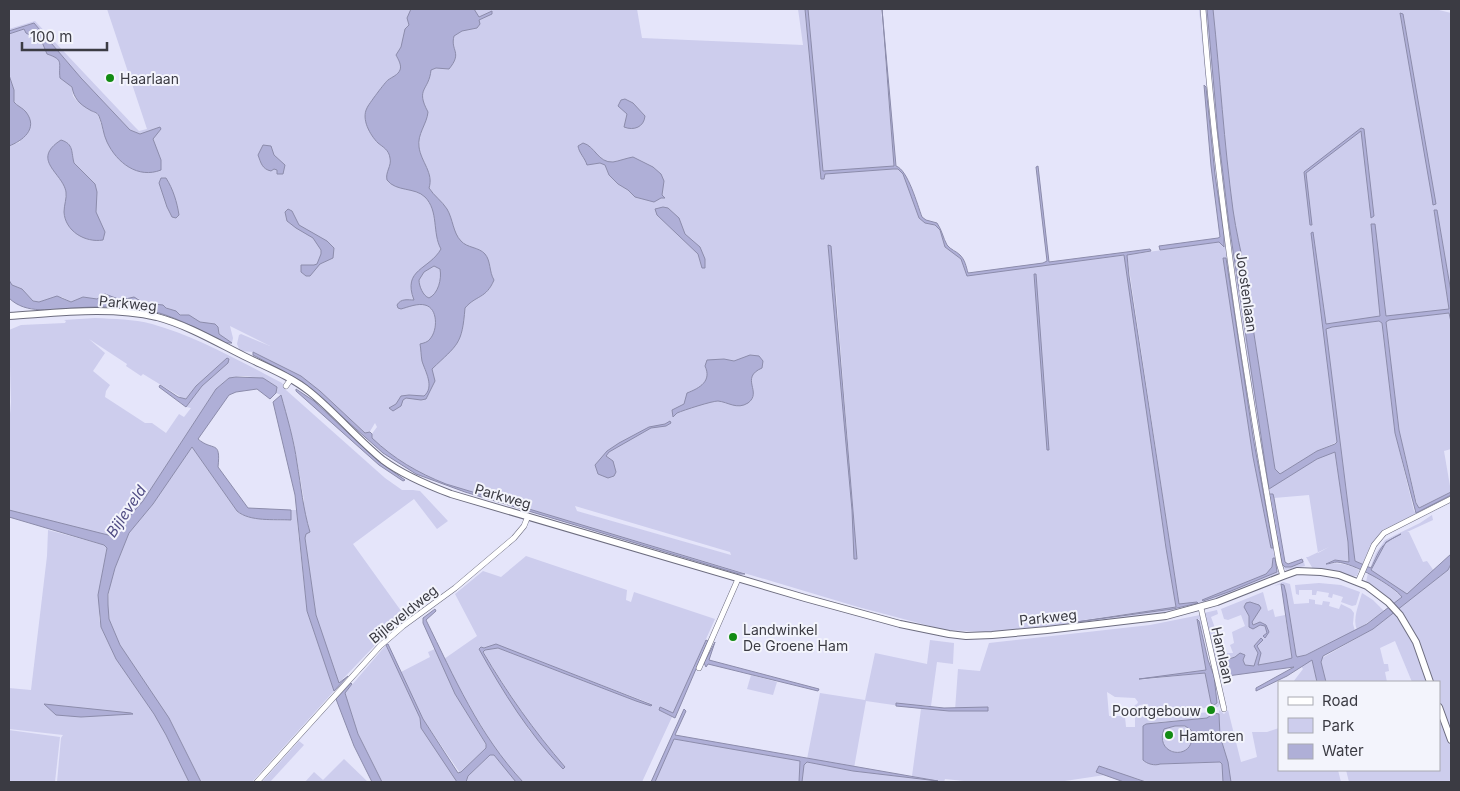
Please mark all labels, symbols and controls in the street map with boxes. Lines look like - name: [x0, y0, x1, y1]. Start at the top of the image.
- scale bar: [22, 20, 108, 52]
- text: 100 m: [30, 27, 72, 46]
- place label: Haarlaan: [120, 70, 179, 87]
- marker: Haarlaan: [104, 72, 116, 84]
- street label: Joostenlaan: [1233, 251, 1261, 333]
- street label: Parkweg: [98, 292, 158, 314]
- street label: Parkweg: [473, 480, 533, 512]
- water label: Bijleveld: [102, 481, 151, 541]
- street label: Bijleveldweg: [365, 581, 441, 647]
- street label: Parkweg: [1018, 606, 1078, 628]
- place label: Landwinkel De Groene Ham: [743, 621, 848, 654]
- street label: Hamlaan: [1208, 625, 1238, 685]
- marker: Landwinkel De Groene Ham: [727, 631, 739, 643]
- legend: [1278, 681, 1440, 771]
- text: Road: [1322, 691, 1358, 710]
- place label: Poortgebouw: [1112, 702, 1201, 719]
- marker: Poortgebouw: [1205, 704, 1217, 716]
- text: Park: [1322, 716, 1355, 735]
- place label: Hamtoren: [1179, 727, 1244, 744]
- marker: Hamtoren: [1163, 729, 1175, 741]
- text: Water: [1322, 741, 1364, 760]

